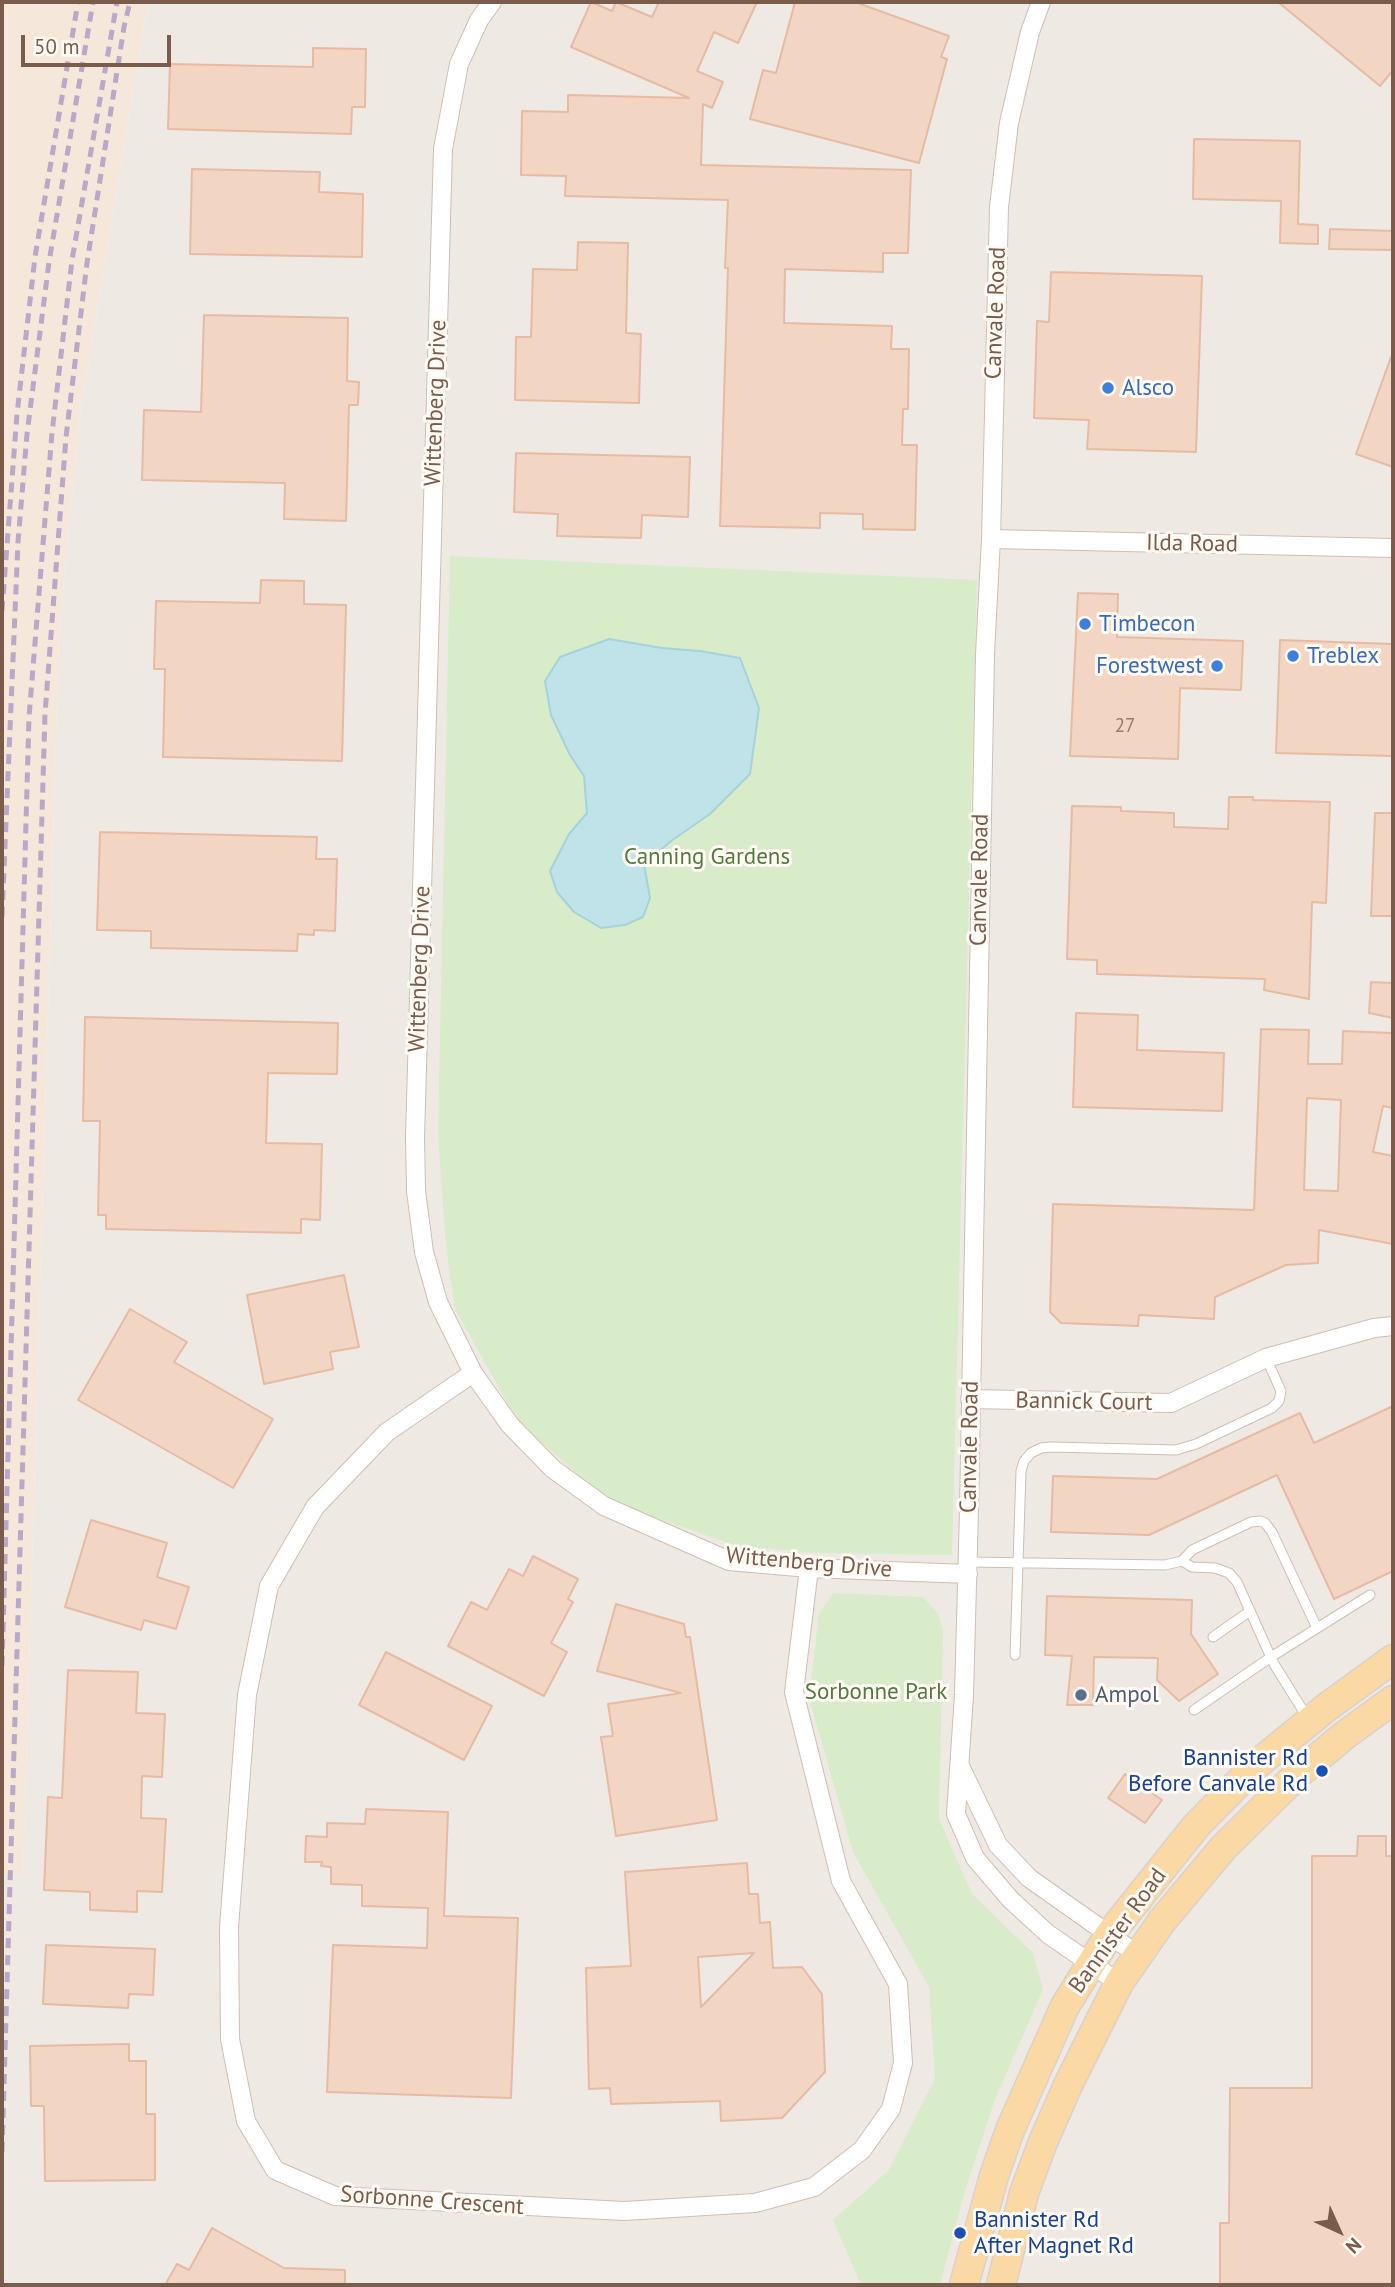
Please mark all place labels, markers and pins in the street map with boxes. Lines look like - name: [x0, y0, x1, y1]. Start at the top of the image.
- place label: Alsco: [1122, 374, 1174, 402]
- marker: Alsco: [1100, 380, 1116, 396]
- place label: Timbecon: [1099, 610, 1195, 638]
- marker: Timbecon: [1077, 616, 1093, 632]
- place label: Treblex: [1307, 642, 1379, 670]
- marker: Treblex: [1285, 648, 1301, 664]
- place label: Forestwest: [1096, 652, 1203, 680]
- marker: Forestwest: [1209, 658, 1225, 674]
- place label: Ampol: [1095, 1681, 1159, 1709]
- marker: Ampol: [1073, 1687, 1089, 1703]
- place label: Bannister Rd Before Canvale Rd: [1128, 1744, 1308, 1798]
- marker: Bannister Rd Before Canvale Rd: [1314, 1763, 1330, 1779]
- place label: Bannister Rd After Magnet Rd: [974, 2206, 1134, 2260]
- marker: Bannister Rd After Magnet Rd: [952, 2225, 968, 2241]

